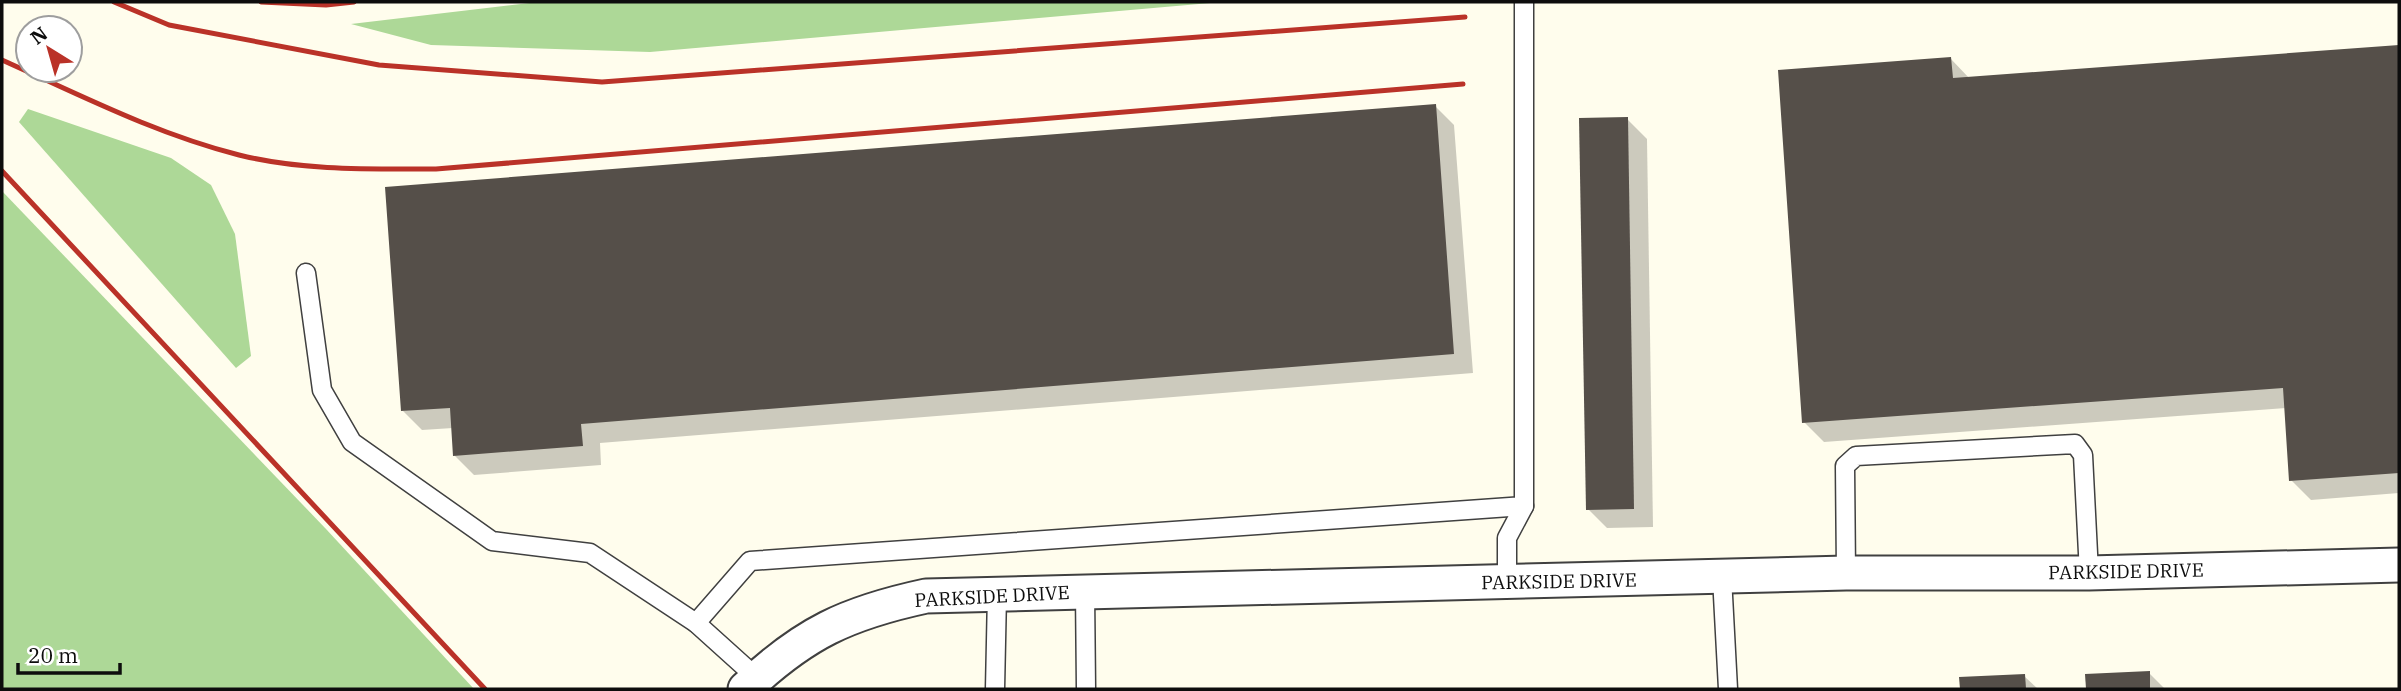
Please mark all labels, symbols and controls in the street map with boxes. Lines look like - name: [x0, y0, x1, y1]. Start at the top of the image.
- north arrow: [14, 14, 84, 84]
- text: N: [26, 21, 52, 50]
- street label: PARKSIDE DRIVE: [2048, 558, 2204, 584]
- street label: PARKSIDE DRIVE: [1481, 568, 1637, 594]
- street label: PARKSIDE DRIVE: [914, 580, 1070, 612]
- scale bar: [18, 632, 119, 676]
- text: 20 m: [28, 641, 78, 669]

